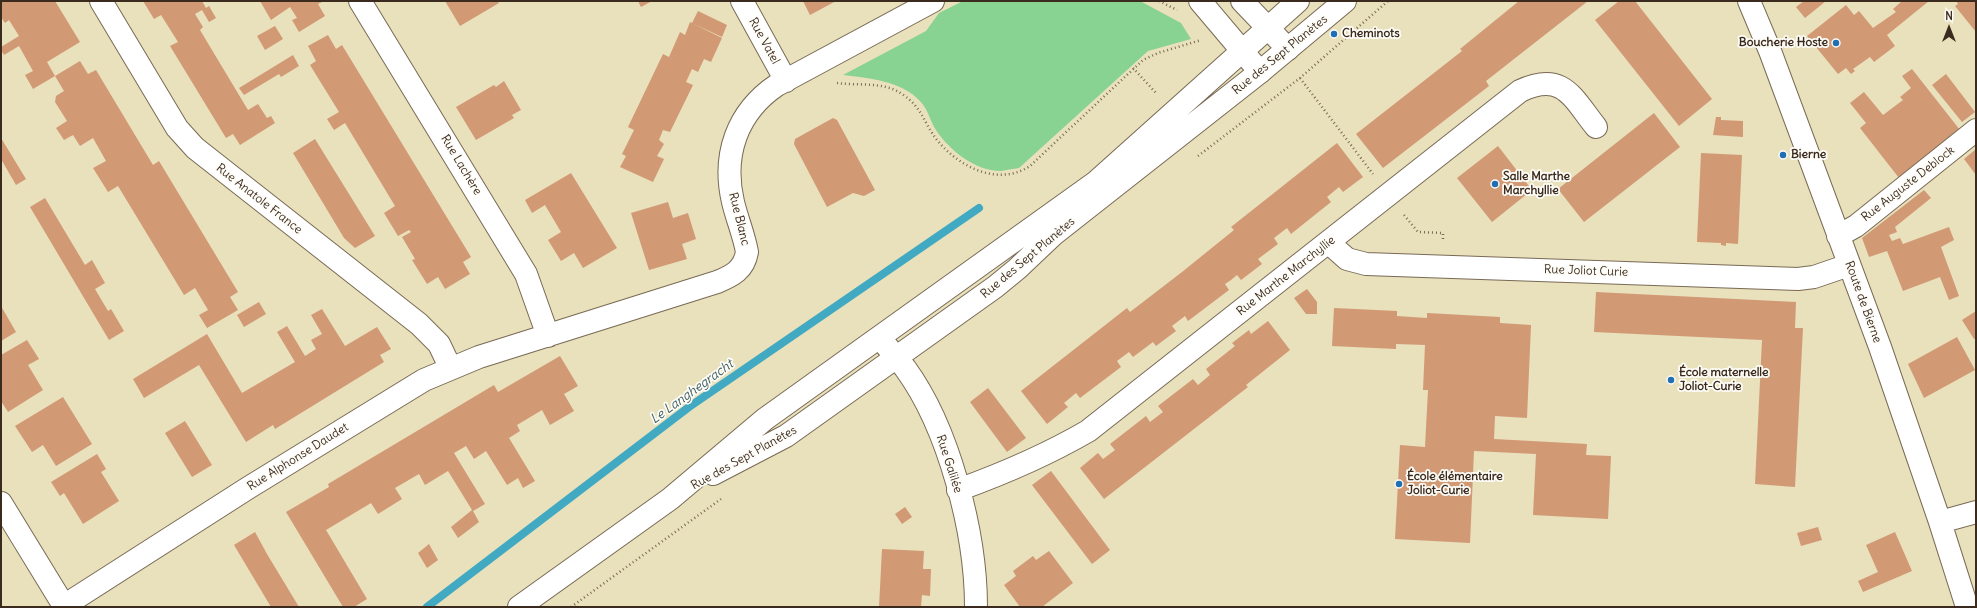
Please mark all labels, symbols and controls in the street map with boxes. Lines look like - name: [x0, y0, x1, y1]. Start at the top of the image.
- north arrow: [1929, 8, 1969, 48]
- text: N: [1945, 9, 1953, 23]
- street label: Rue des Sept Planètes: [1229, 12, 1331, 98]
- street label: Rue Vatel: [745, 15, 783, 67]
- place label: Cheminots: [1342, 27, 1400, 41]
- marker: Cheminots: [1329, 29, 1339, 39]
- place label: Boucherie Hoste: [1739, 36, 1828, 50]
- marker: Boucherie Hoste: [1831, 38, 1841, 48]
- street label: Rue Lachère: [437, 132, 485, 198]
- street label: Rue Auguste Deblock: [1859, 143, 1957, 225]
- place label: Bierne: [1791, 148, 1826, 162]
- marker: Bierne: [1778, 150, 1788, 160]
- street label: Rue Anatole France: [213, 161, 305, 237]
- place label: Salle Marthe Marchyllie: [1503, 170, 1570, 198]
- marker: Salle Marthe Marchyllie: [1490, 179, 1500, 189]
- street label: Rue Blanc: [725, 191, 753, 247]
- street label: Rue des Sept Planètes: [978, 214, 1078, 302]
- street label: Rue Marthe Marchyllie: [1234, 233, 1338, 319]
- street label: Route de Bierne: [1841, 259, 1885, 345]
- street label: Rue Joliot Curie: [1544, 262, 1628, 280]
- water label: Le Langhegracht: [648, 357, 736, 427]
- place label: École maternelle Joliot-Curie: [1679, 366, 1769, 394]
- marker: École maternelle Joliot-Curie: [1666, 375, 1676, 385]
- street label: Rue Alphonse Daudet: [245, 420, 351, 494]
- street label: Rue des Sept Planètes: [689, 423, 799, 493]
- street label: Rue Galilée: [933, 433, 965, 495]
- place label: École élémentaire Joliot-Curie: [1407, 470, 1503, 498]
- marker: École élémentaire Joliot-Curie: [1394, 479, 1404, 489]

